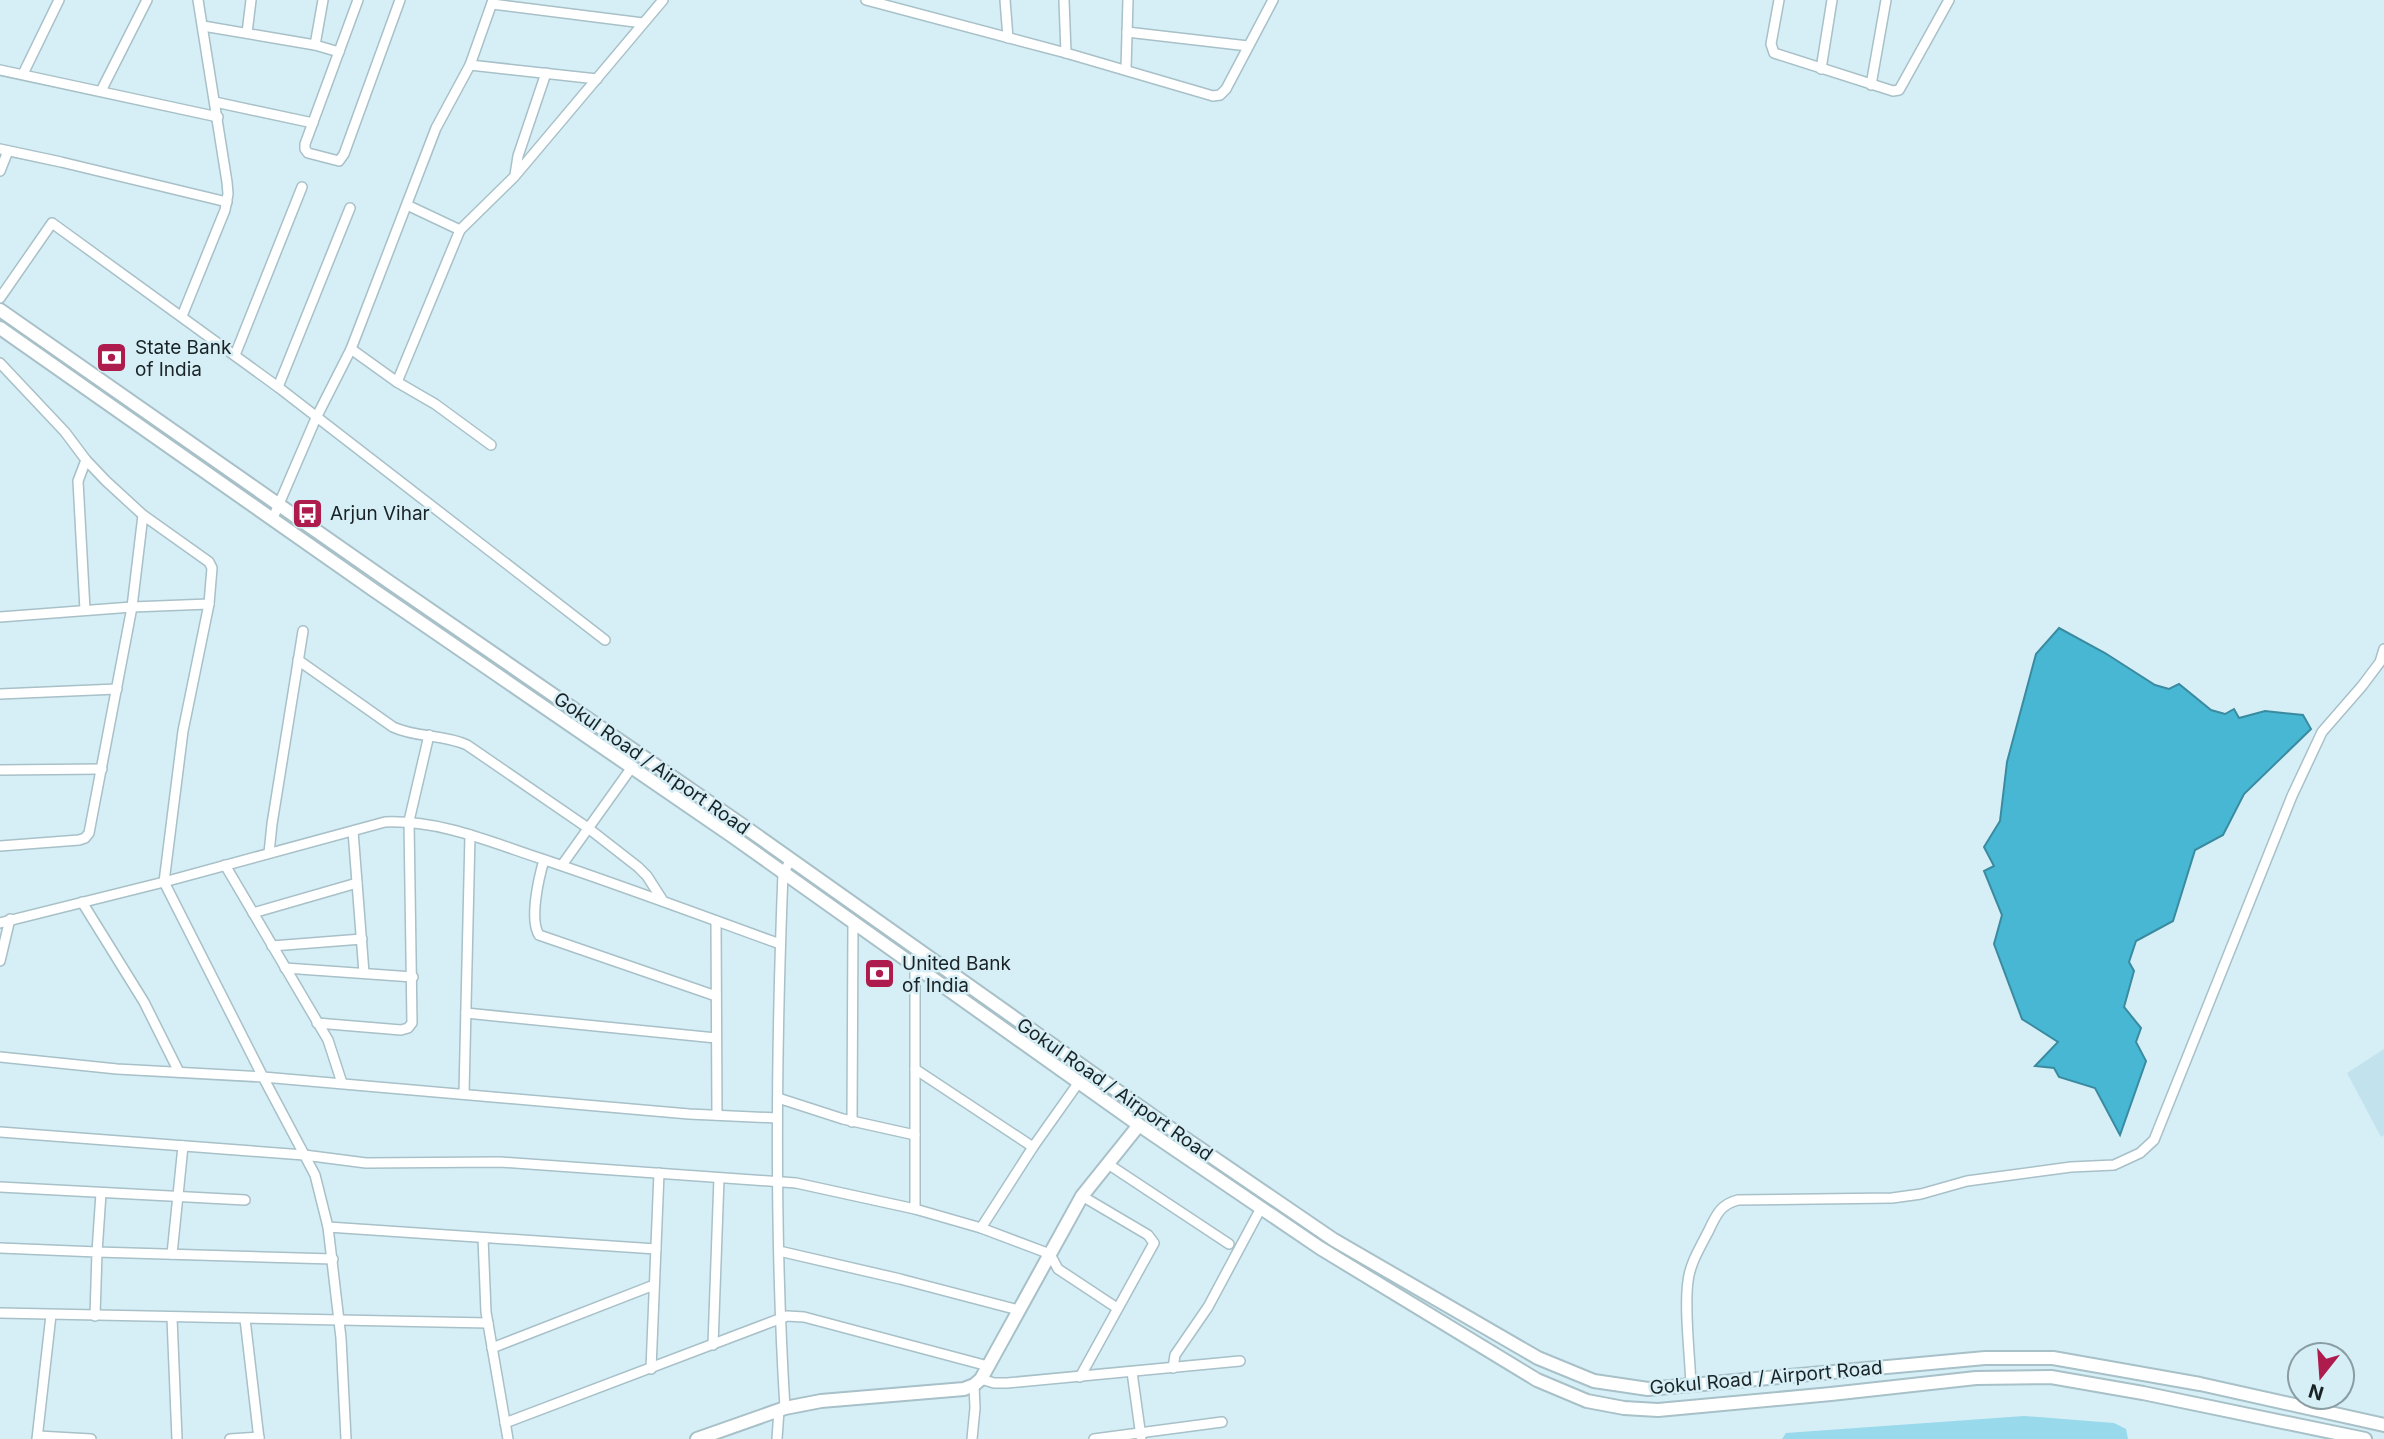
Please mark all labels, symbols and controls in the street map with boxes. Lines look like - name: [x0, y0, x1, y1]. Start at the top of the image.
- place label: State Bank of India: [135, 336, 232, 381]
- bank icon: State Bank of India: [95, 341, 129, 375]
- bus stop icon: Arjun Vihar: [290, 496, 324, 530]
- place label: Arjun Vihar: [330, 502, 430, 525]
- street label: Gokul Road / Airport Road: [549, 687, 754, 840]
- place label: United Bank of India: [902, 952, 1011, 997]
- bank icon: United Bank of India: [862, 957, 896, 991]
- street label: Gokul Road / Airport Road: [1012, 1013, 1217, 1166]
- north arrow: [2286, 1341, 2356, 1411]
- street label: Gokul Road / Airport Road: [1649, 1356, 1883, 1399]
- text: N: [2306, 1379, 2326, 1405]

